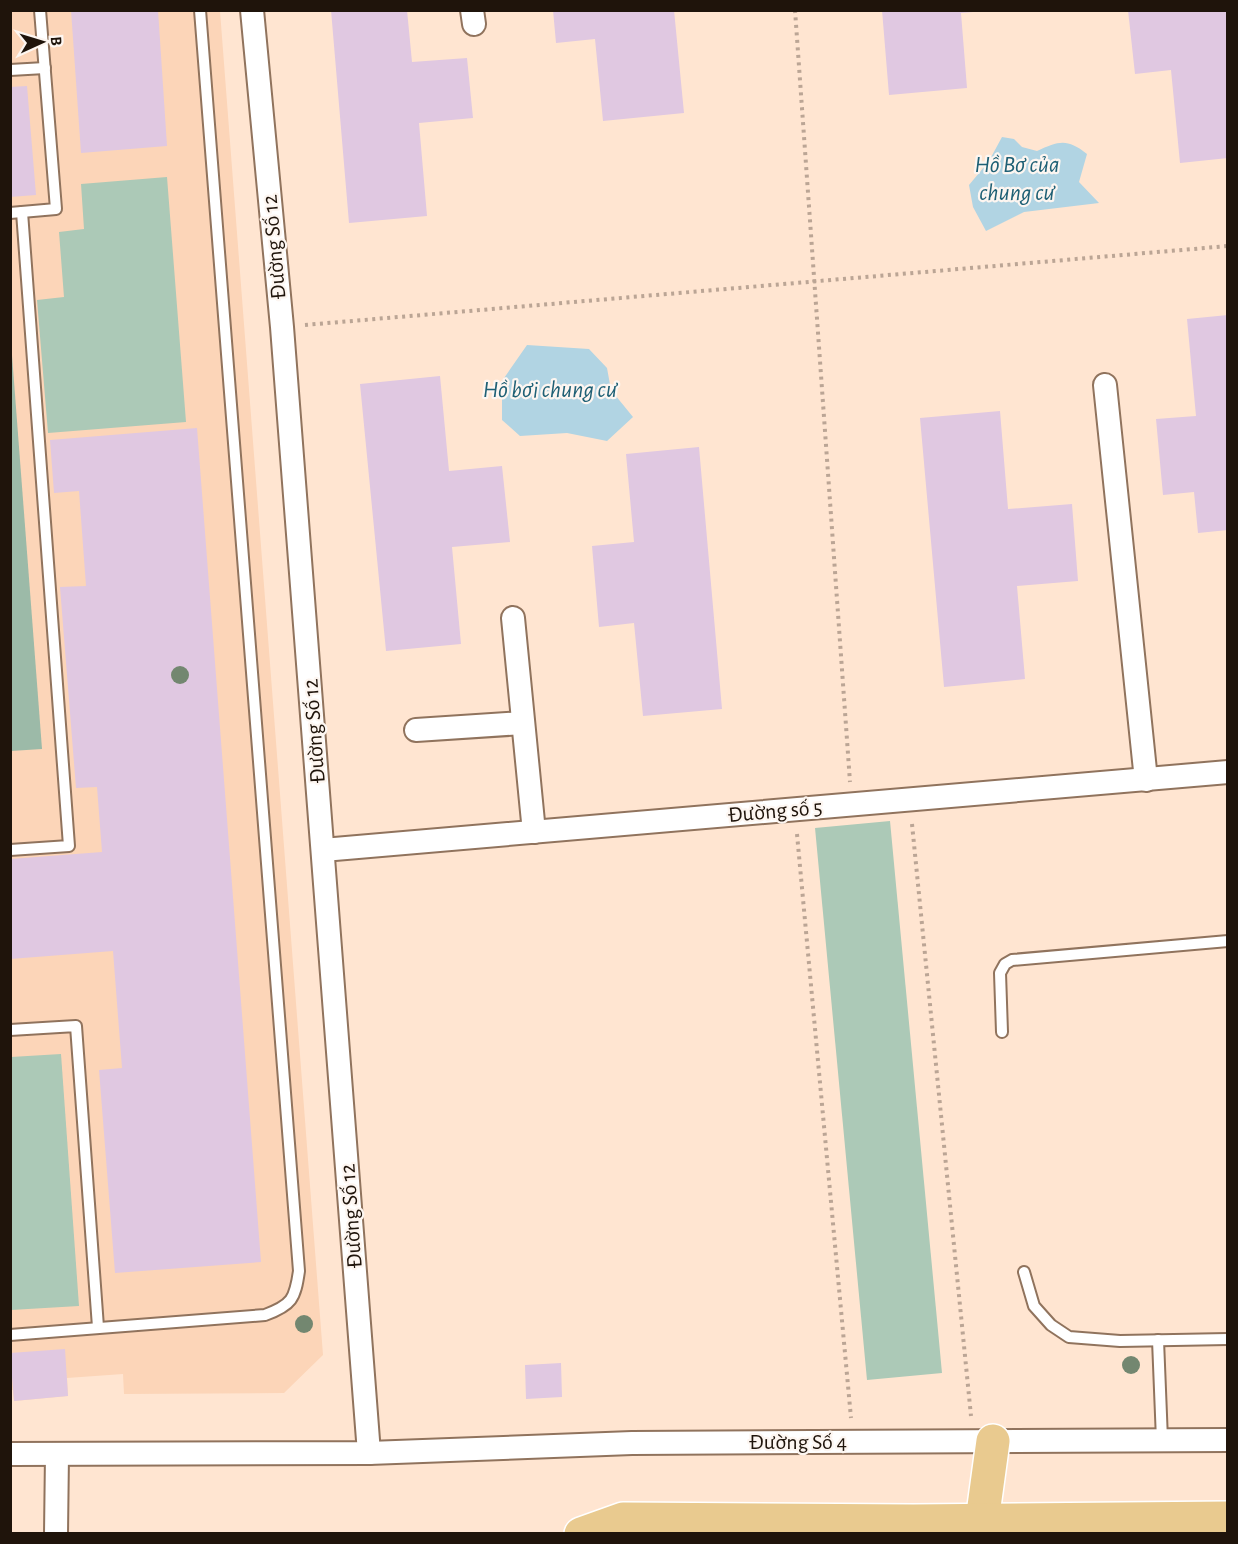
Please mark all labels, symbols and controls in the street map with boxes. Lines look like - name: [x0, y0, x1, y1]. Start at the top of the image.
- north arrow: [12, 12, 72, 72]
- text: B: [48, 36, 64, 46]
- water label: Hồ Bơ của chung cư: [974, 153, 1060, 205]
- street label: Đường Số 12: [258, 194, 290, 300]
- water label: Hồ bơi chung cư: [483, 378, 619, 402]
- street label: Đường Số 12: [299, 678, 329, 784]
- street label: Đường số 5: [727, 796, 823, 826]
- street label: Đường Số 12: [336, 1163, 366, 1269]
- street label: Đường Số 4: [749, 1431, 847, 1453]

